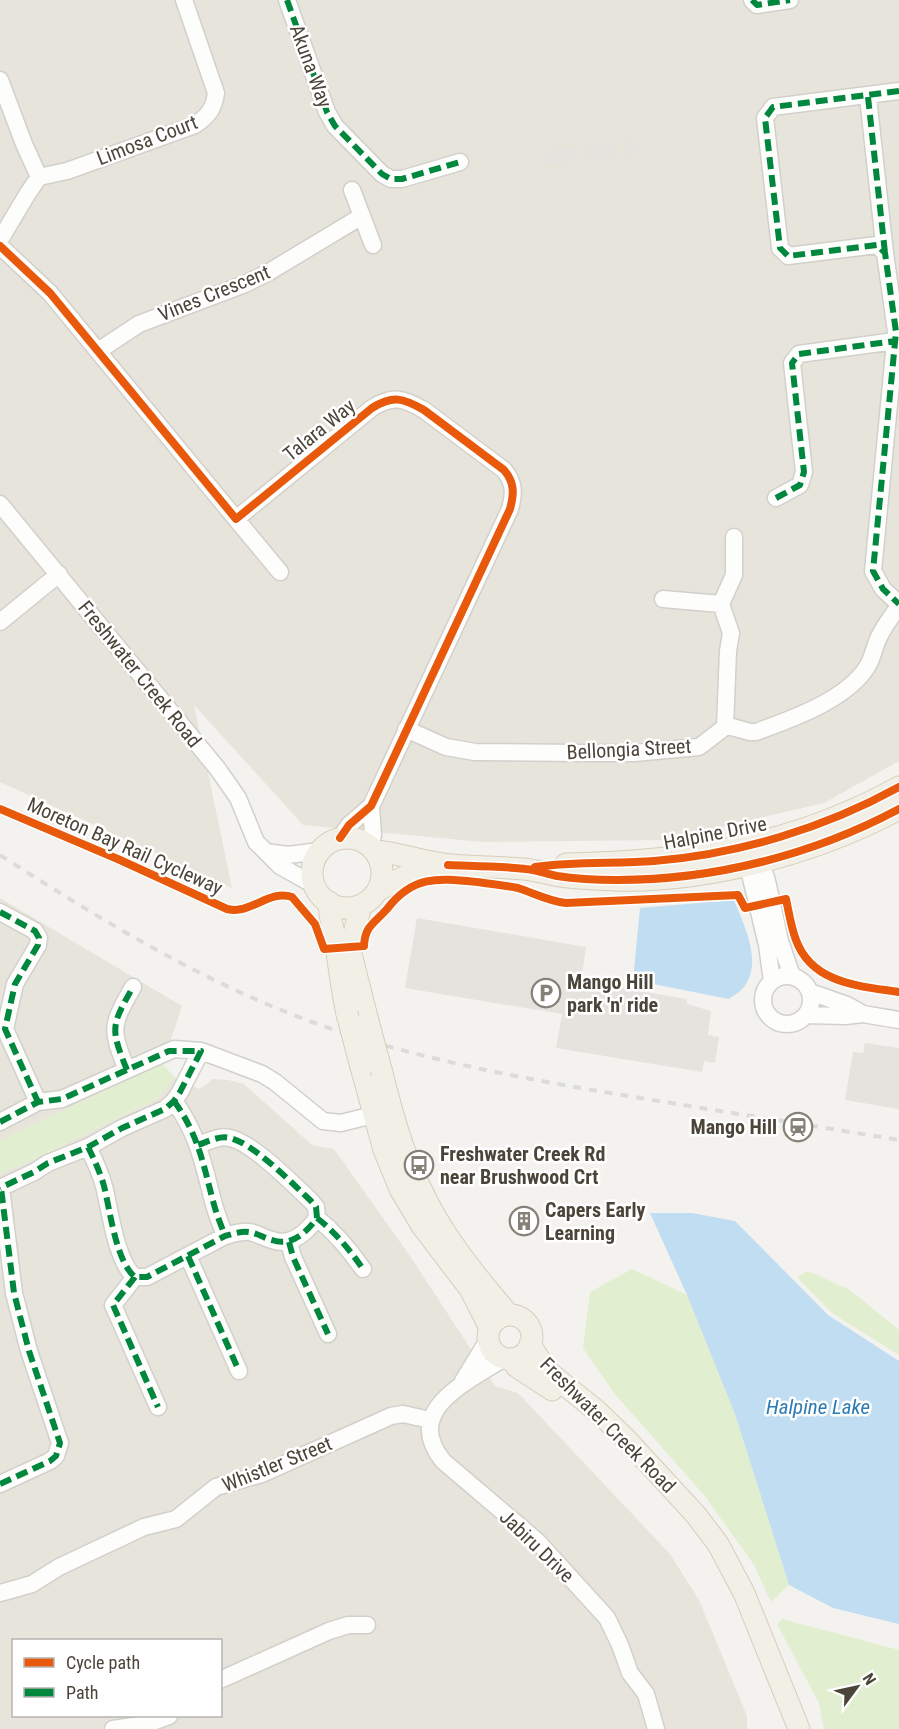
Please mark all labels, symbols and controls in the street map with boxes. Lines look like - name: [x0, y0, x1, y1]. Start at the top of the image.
- street label: Akuna Way: [285, 21, 337, 111]
- street label: Limosa Court: [93, 110, 201, 170]
- street label: Vines Crescent: [155, 260, 274, 326]
- street label: Talara Way: [278, 394, 360, 466]
- street label: Freshwater Creek Road: [73, 596, 207, 752]
- street label: Bellongia Street: [566, 734, 692, 764]
- street label: Moreton Bay Rail Cycleway: [24, 792, 226, 900]
- street label: Halpine Drive: [661, 811, 769, 855]
- place label: Mango Hill park 'n' ride: [567, 970, 658, 1017]
- parking icon: Mango Hill park 'n' ride: [530, 977, 562, 1009]
- station icon: Mango Hill: [782, 1111, 814, 1143]
- place label: Mango Hill: [691, 1115, 777, 1139]
- place label: Freshwater Creek Rd near Brushwood Crt: [440, 1142, 605, 1189]
- bus stop icon: Freshwater Creek Rd near Brushwood Crt: [403, 1149, 435, 1181]
- place label: Capers Early Learning: [545, 1198, 646, 1245]
- building icon: Capers Early Learning: [508, 1205, 540, 1237]
- street label: Freshwater Creek Road: [535, 1352, 681, 1498]
- water label: Halpine Lake: [766, 1395, 870, 1419]
- street label: Whistler Street: [219, 1431, 335, 1497]
- street label: Jabiru Drive: [495, 1505, 579, 1587]
- legend: [12, 1639, 222, 1717]
- text: Cycle path: [66, 1652, 140, 1673]
- north arrow: [827, 1657, 887, 1717]
- text: N: [859, 1670, 880, 1688]
- text: Path: [66, 1682, 99, 1703]

